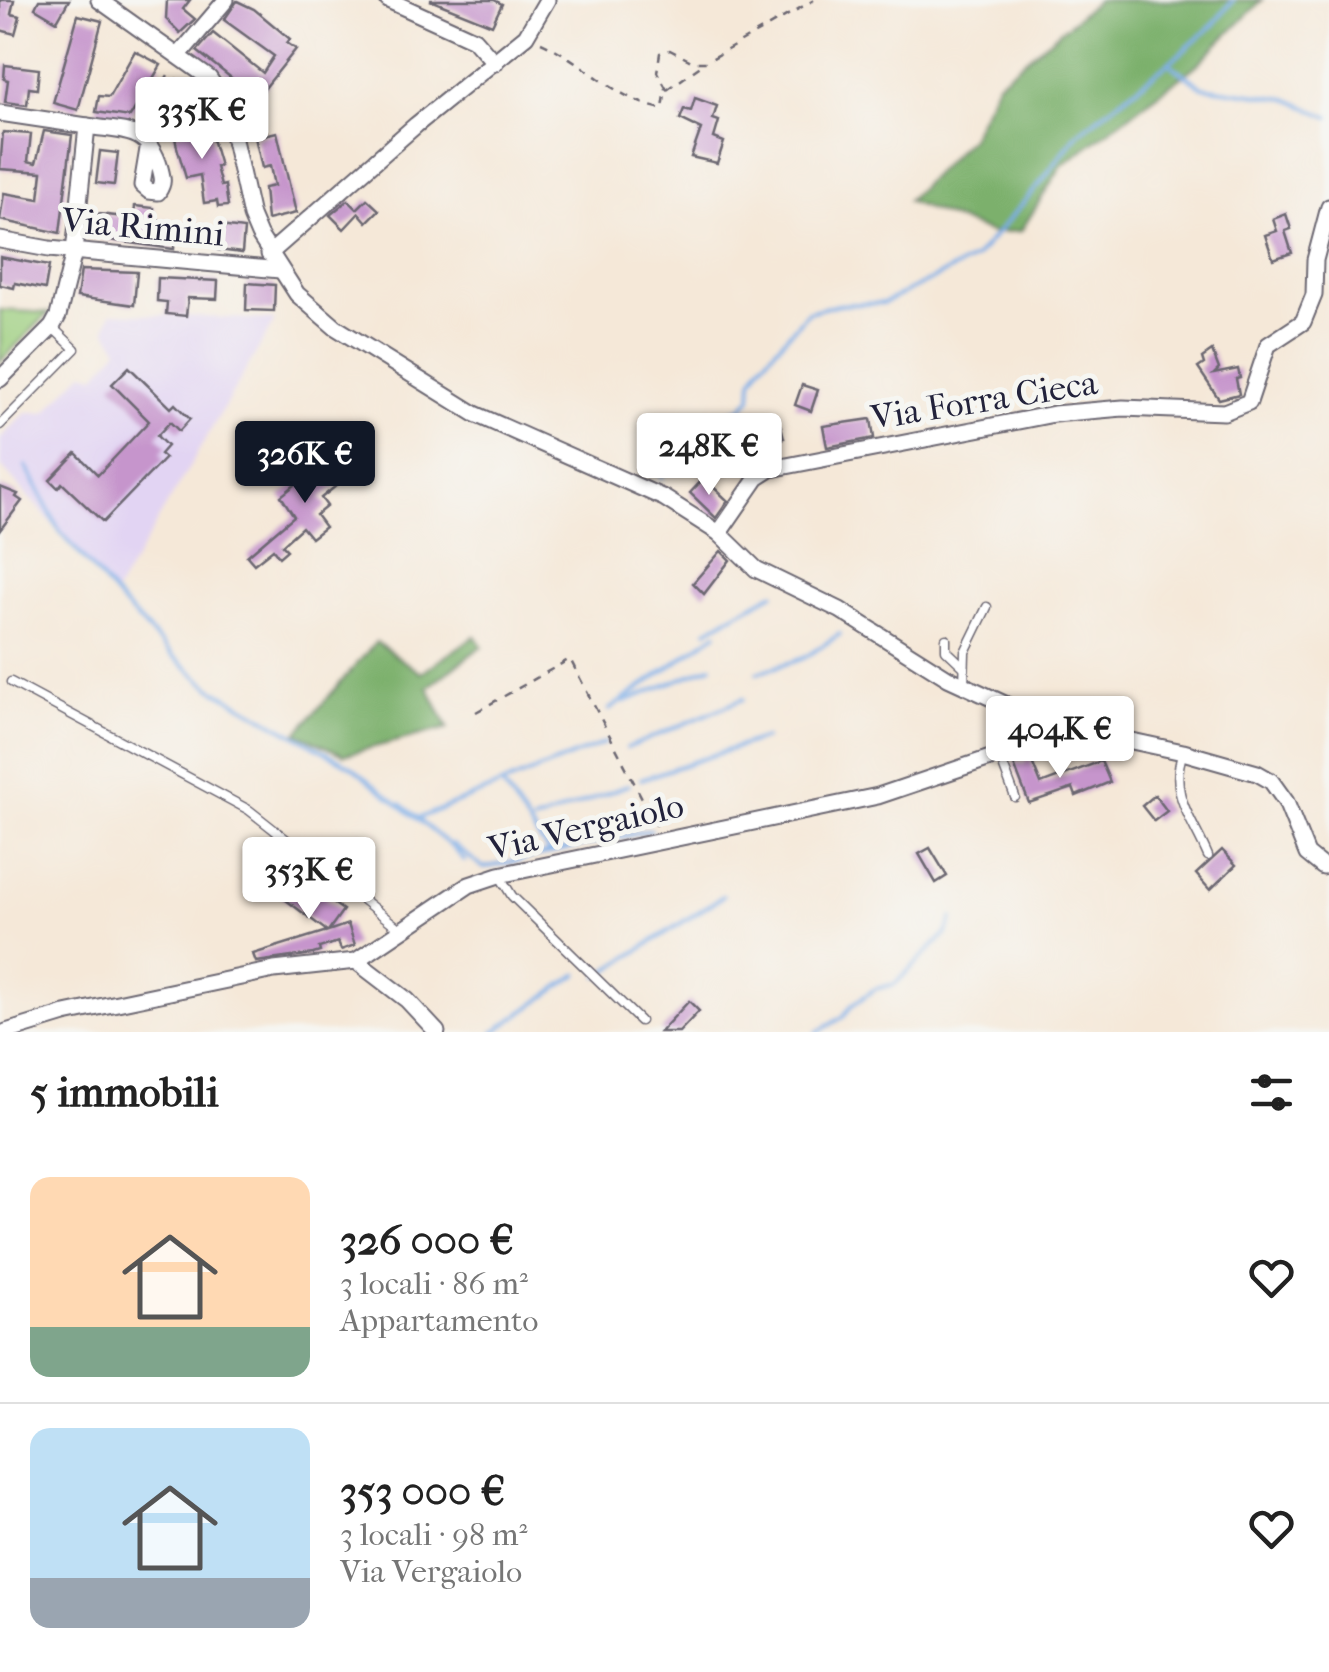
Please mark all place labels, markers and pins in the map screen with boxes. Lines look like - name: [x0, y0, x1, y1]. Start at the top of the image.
- pin: 335K €: [121, 77, 283, 162]
- pin: 248K €: [628, 413, 790, 498]
- pin: 326K €: [224, 421, 386, 506]
- pin: 404K €: [979, 696, 1141, 781]
- pin: 353K €: [228, 837, 390, 922]

